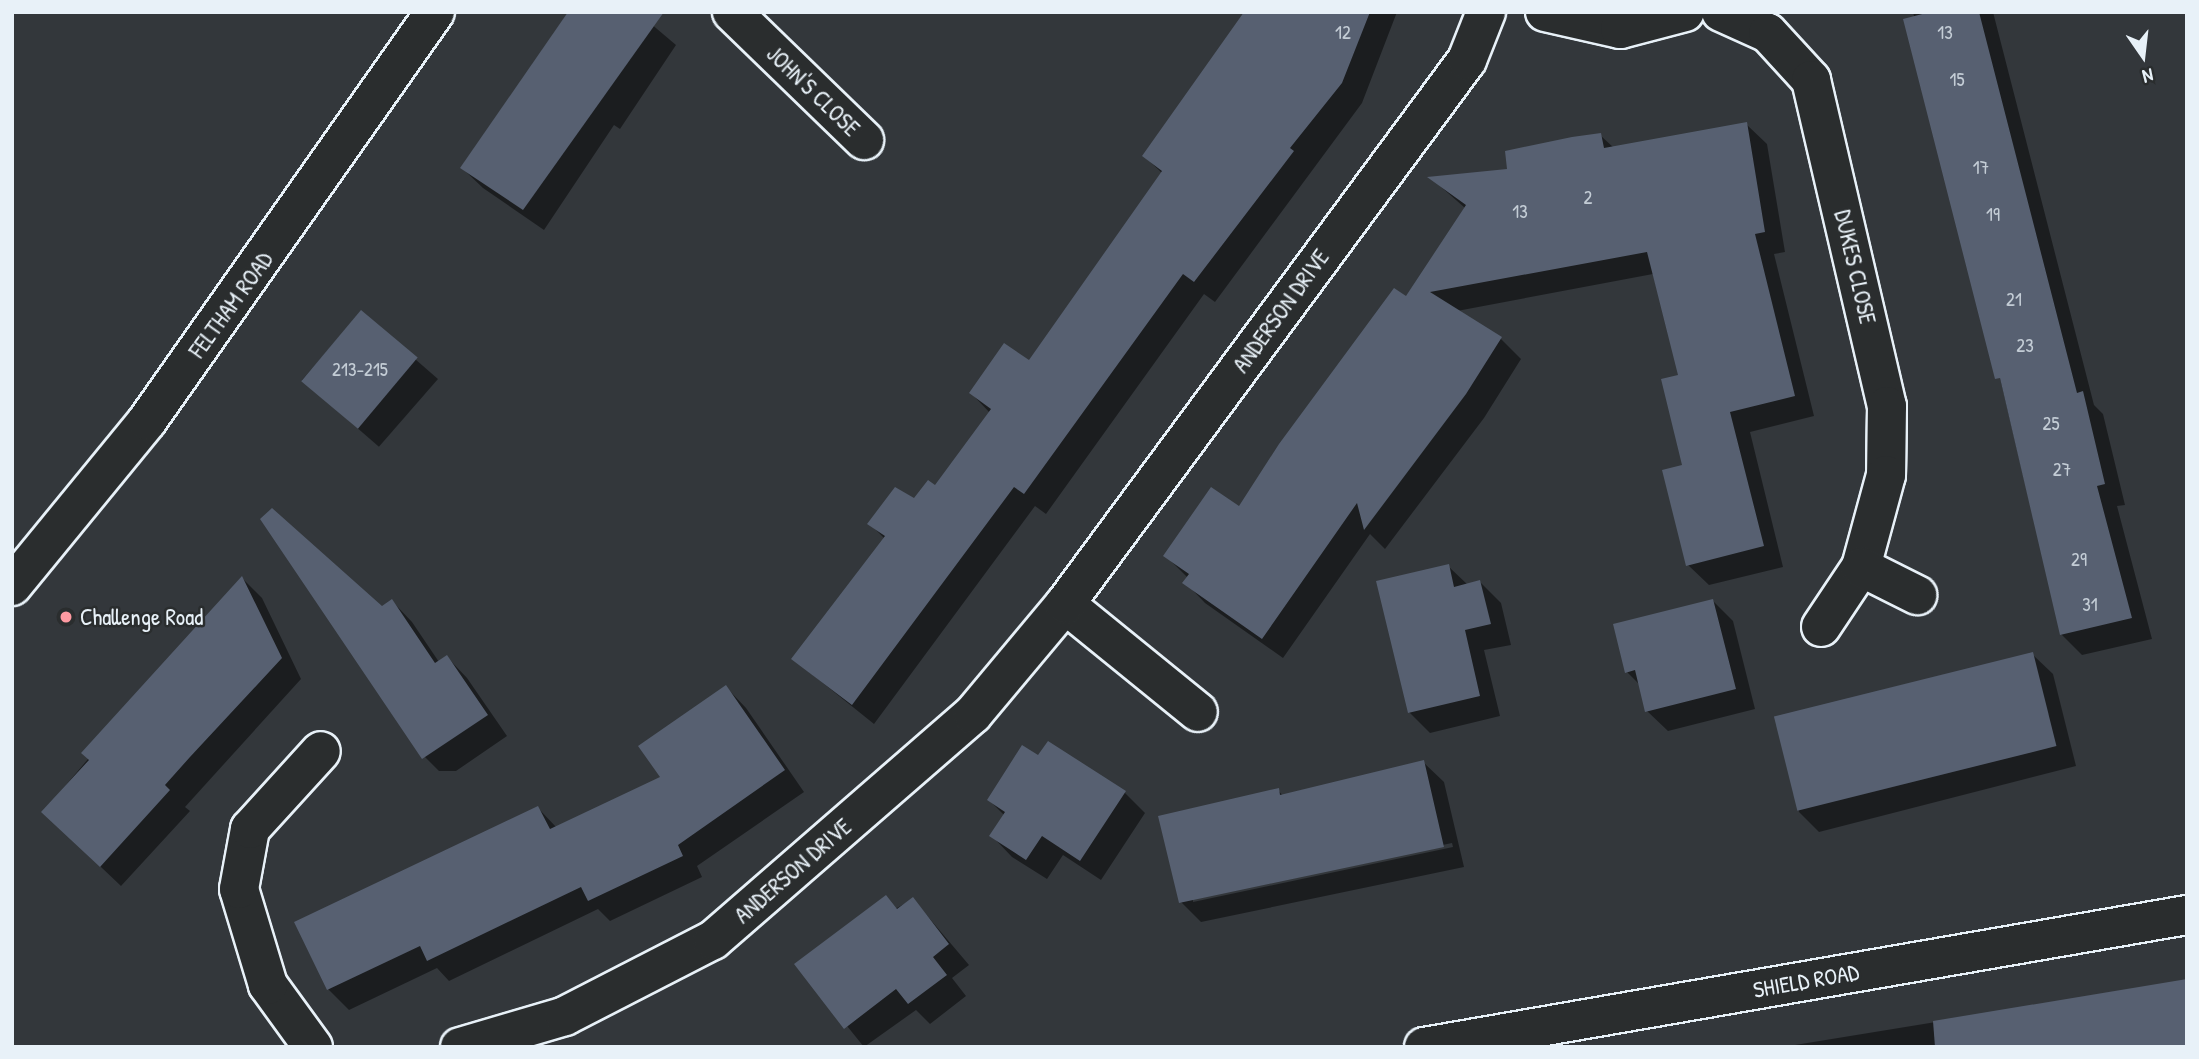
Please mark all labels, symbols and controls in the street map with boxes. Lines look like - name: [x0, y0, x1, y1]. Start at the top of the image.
- north arrow: [2108, 21, 2178, 91]
- house number: 12: [1335, 22, 1351, 44]
- house number: 13: [1937, 22, 1953, 44]
- street label: JOHN'S CLOSE: [761, 40, 865, 142]
- text: N: [2140, 63, 2156, 90]
- house number: 15: [1950, 69, 1964, 91]
- house number: 17: [1973, 157, 1989, 179]
- house number: 2: [1584, 187, 1592, 209]
- house number: 13: [1512, 201, 1528, 223]
- house number: 19: [1986, 204, 2000, 226]
- street label: DUKES CLOSE: [1828, 207, 1882, 327]
- street label: ANDERSON DRIVE: [1227, 244, 1335, 378]
- street label: FELTHAM ROAD: [183, 247, 279, 363]
- house number: 21: [2006, 289, 2022, 311]
- house number: 23: [2016, 335, 2034, 357]
- house number: 213-215: [332, 359, 388, 381]
- house number: 25: [2043, 413, 2059, 435]
- house number: 27: [2053, 459, 2071, 481]
- house number: 29: [2071, 549, 2087, 571]
- house number: 31: [2082, 594, 2098, 616]
- place label: Challenge Road: [80, 603, 203, 631]
- marker: Challenge Road: [58, 609, 74, 625]
- street label: ANDERSON DRIVE: [729, 813, 857, 929]
- street label: SHIELD ROAD: [1751, 958, 1861, 1004]

